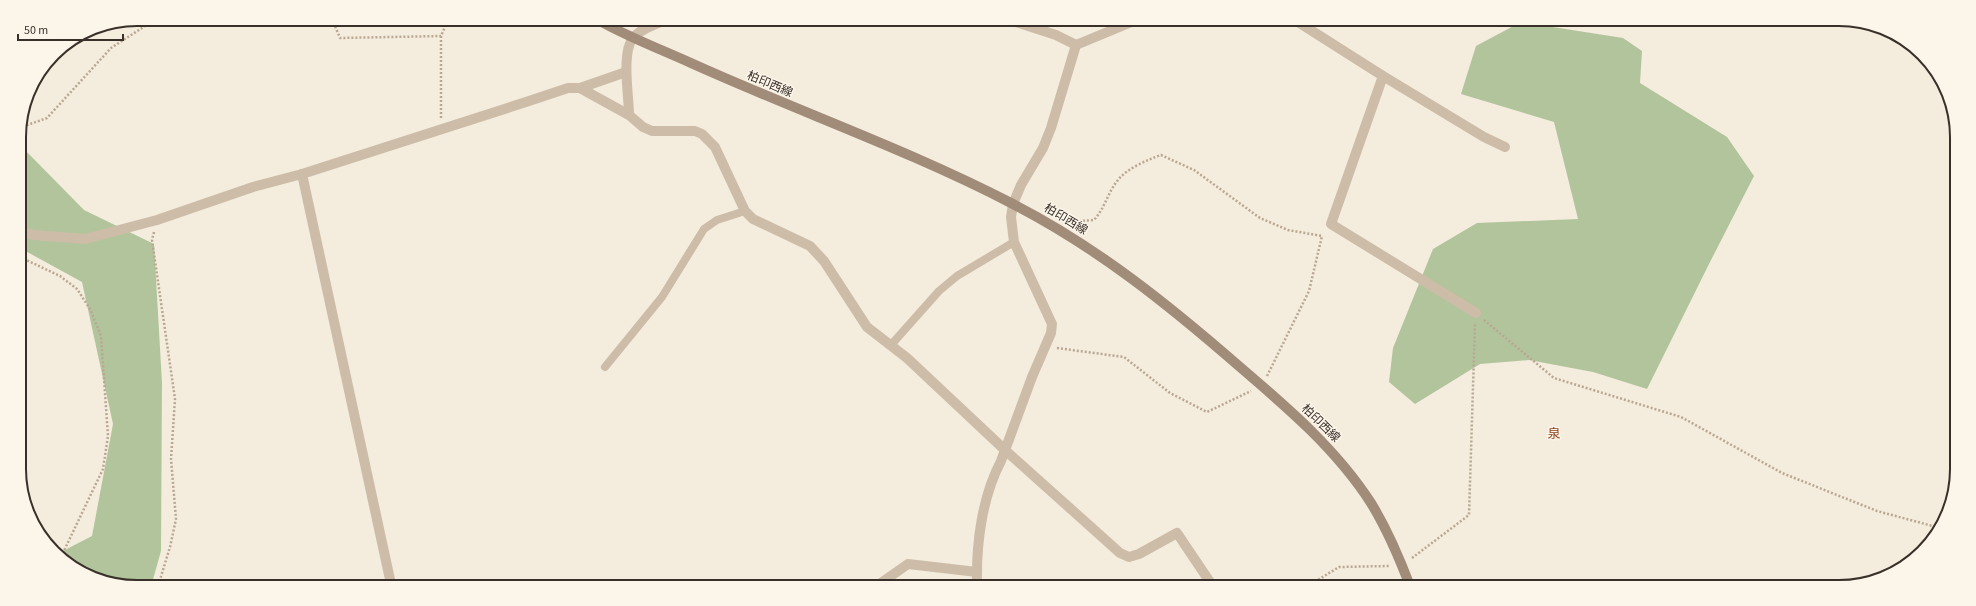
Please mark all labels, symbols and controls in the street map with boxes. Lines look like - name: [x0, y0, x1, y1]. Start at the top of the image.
- scale bar: [18, 16, 123, 42]
- text: 50 m: [24, 22, 48, 39]
- street label: 柏印西線: [744, 67, 795, 102]
- street label: 柏印西線: [1041, 200, 1091, 239]
- street label: 柏印西線: [1297, 401, 1344, 446]
- district label: 泉: [1547, 425, 1561, 443]

